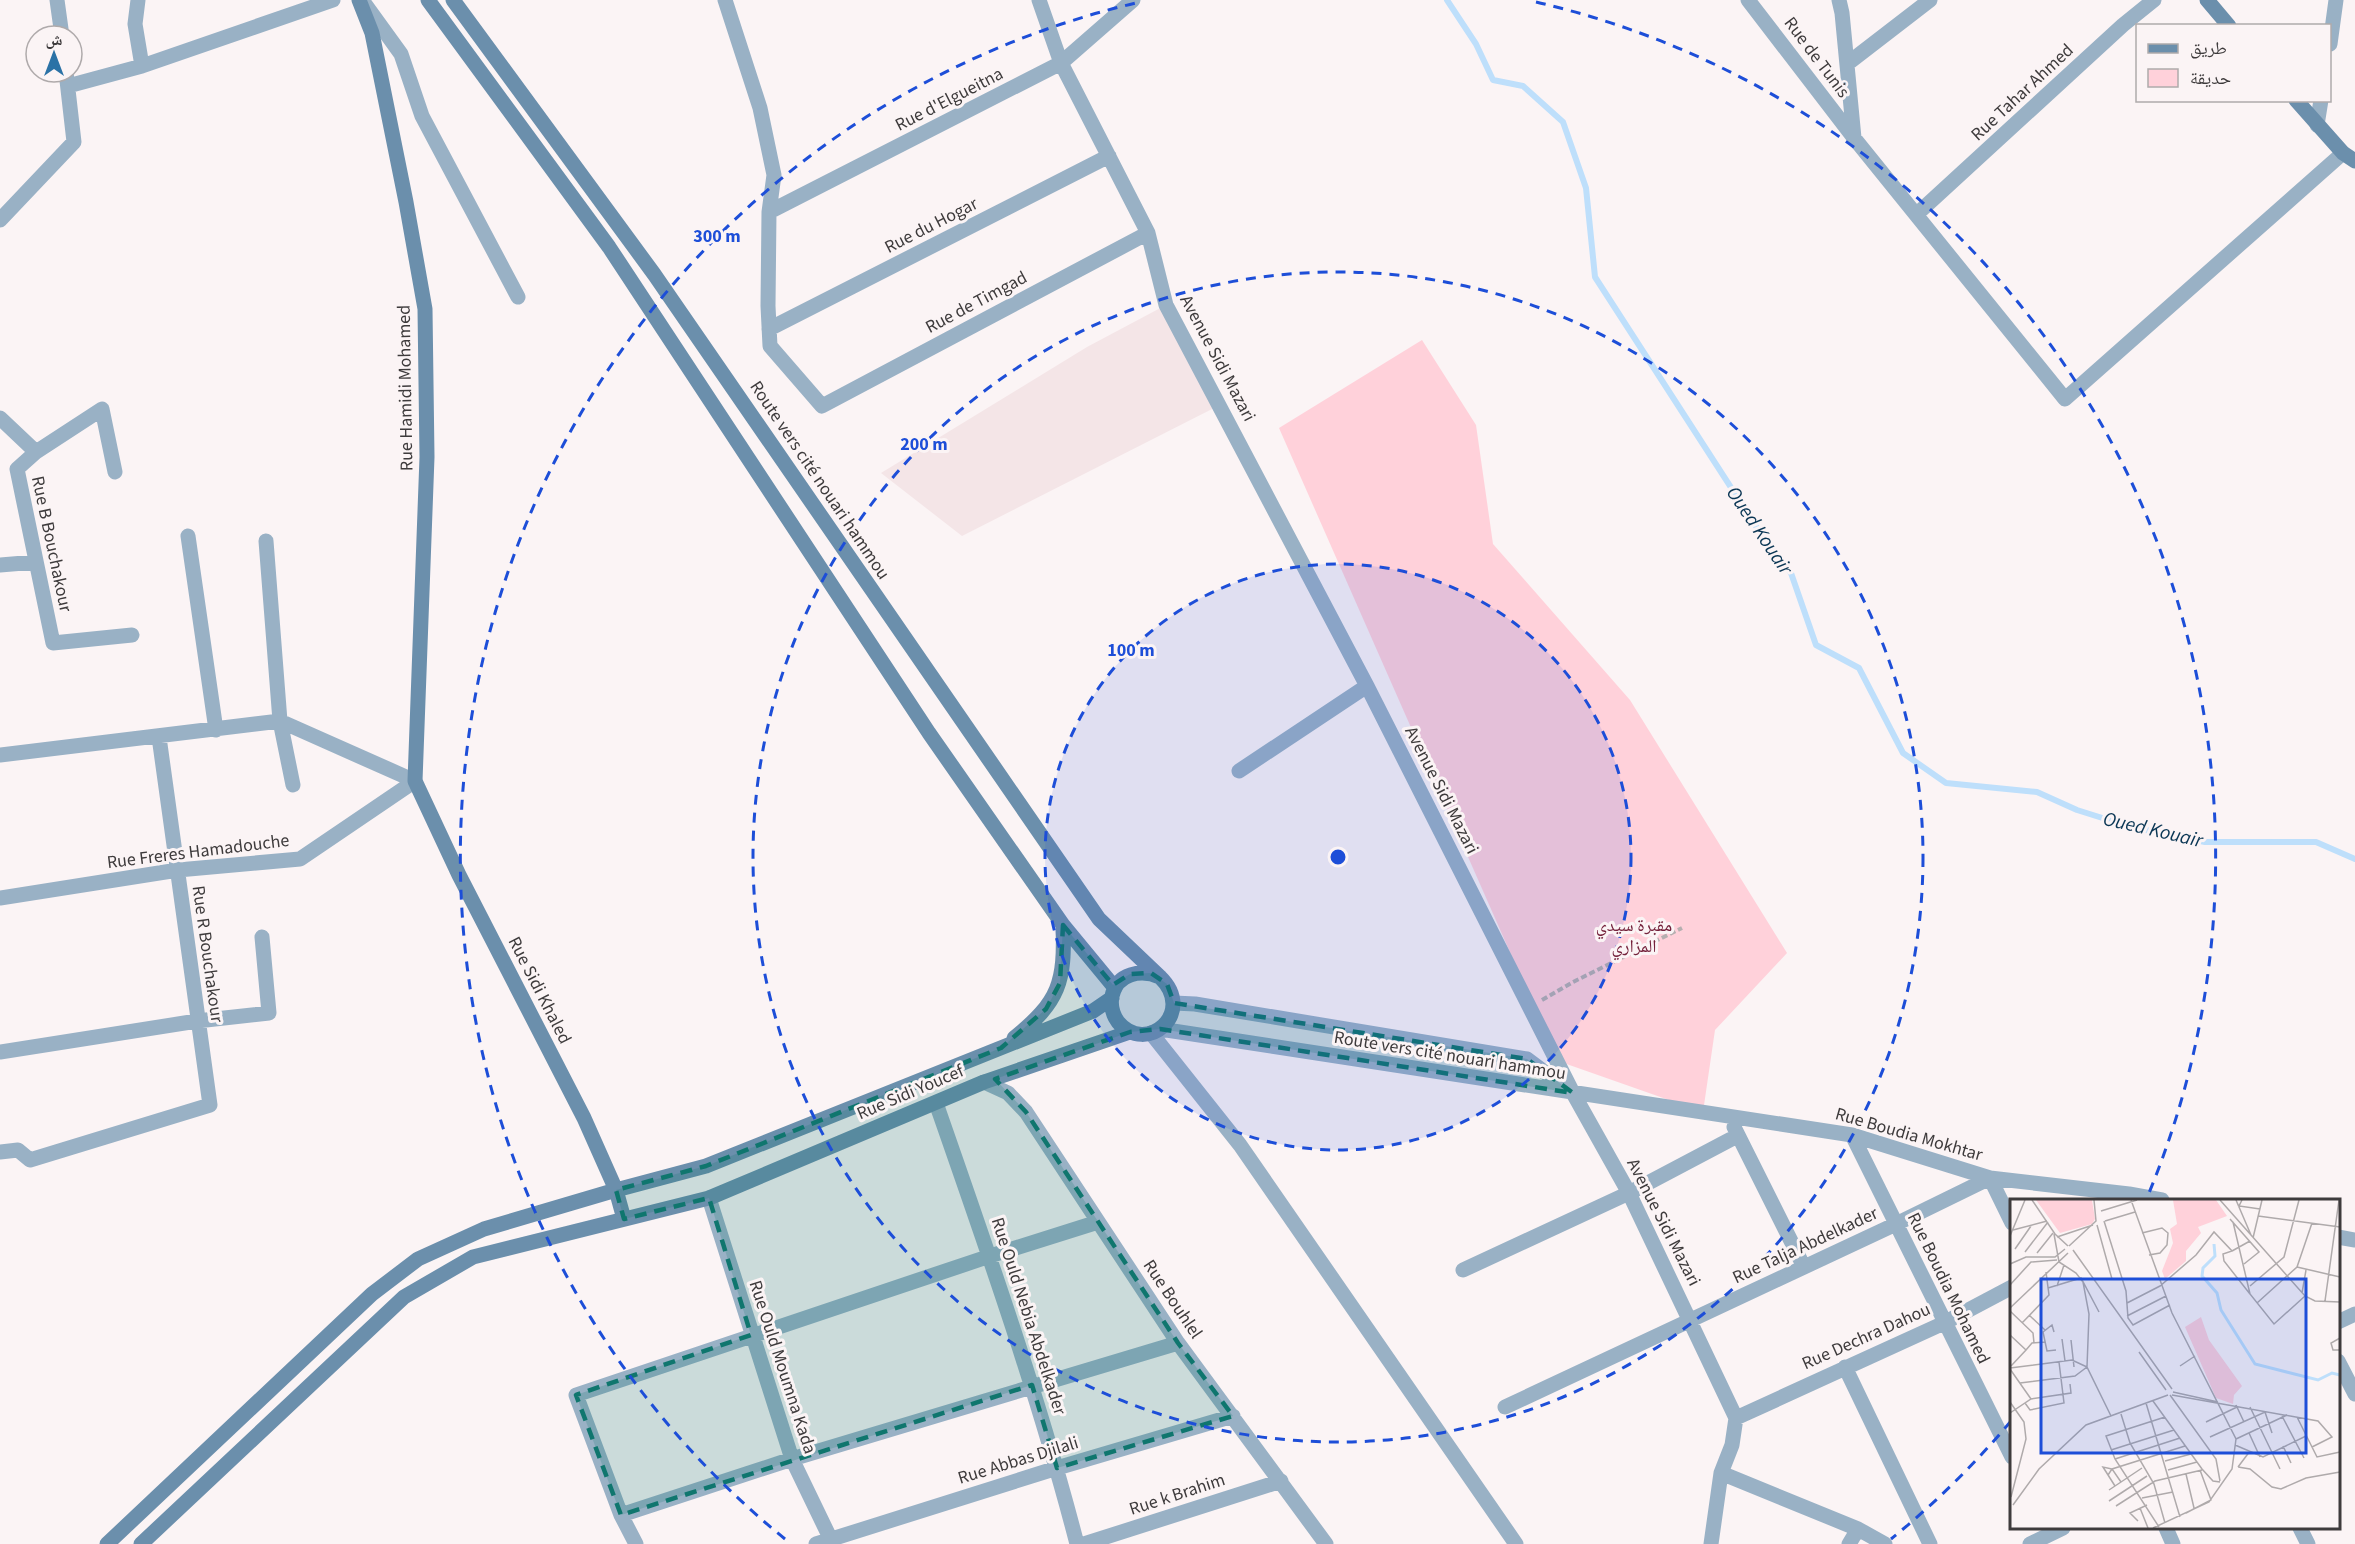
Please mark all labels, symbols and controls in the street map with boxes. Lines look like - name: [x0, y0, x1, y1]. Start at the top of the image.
- street label: Rue de Tunis: [1778, 12, 1855, 103]
- north arrow: [24, 24, 84, 84]
- legend: [2136, 24, 2331, 102]
- text: ش: [46, 29, 63, 51]
- text: طريق: [2190, 36, 2227, 61]
- street label: Rue Tahar Ahmed: [1966, 38, 2079, 147]
- street label: Rue d'Elgueitna: [891, 61, 1008, 137]
- text: حديقة: [2190, 66, 2231, 91]
- street label: Rue du Hogar: [880, 191, 983, 260]
- text: 300 m: [693, 224, 741, 249]
- street label: Rue de Timgad: [921, 265, 1032, 340]
- street label: Avenue Sidi Mazari: [1174, 290, 1262, 426]
- street label: Rue Hamidi Mohamed: [392, 305, 419, 471]
- street label: Route vers cité nouari hammou: [744, 376, 896, 585]
- text: 200 m: [900, 432, 948, 457]
- street label: Rue B Bouchakour: [25, 474, 78, 615]
- water label: Oued Kouair: [1719, 481, 1800, 581]
- text: 100 m: [1107, 638, 1155, 663]
- street label: Avenue Sidi Mazari: [1399, 722, 1485, 858]
- water label: Oued Kouair: [2100, 805, 2206, 855]
- street label: Rue Freres Hamadouche: [105, 828, 291, 875]
- centre of rings: [1328, 847, 1348, 867]
- street label: Rue R Bouchakour: [186, 884, 230, 1025]
- park label: مقبرة سيدي المزاري: [1596, 913, 1672, 961]
- street label: Rue Sidi Khaled: [502, 932, 577, 1048]
- street label: Route vers cité nouari hammou: [1332, 1025, 1568, 1086]
- street label: Rue Sidi Youcef: [853, 1058, 968, 1126]
- street label: Rue Boudia Mokhtar: [1832, 1101, 1986, 1168]
- street label: Avenue Sidi Mazari: [1621, 1154, 1707, 1290]
- inset map: [2010, 1199, 2340, 1529]
- street label: Rue Talja Abdelkader: [1728, 1200, 1883, 1290]
- street label: Rue Boudia Mohamed: [1901, 1208, 1996, 1368]
- street label: Rue Ould Nebia Abdelkader: [985, 1214, 1073, 1419]
- street label: Rue Bouhlel: [1137, 1255, 1208, 1344]
- street label: Rue Ould Moumna Kada: [743, 1277, 822, 1457]
- street label: Rue Dechra Dahou: [1798, 1297, 1935, 1376]
- street label: Rue Abbas Djilali: [955, 1430, 1081, 1491]
- street label: Rue k Brahim: [1126, 1467, 1228, 1522]

